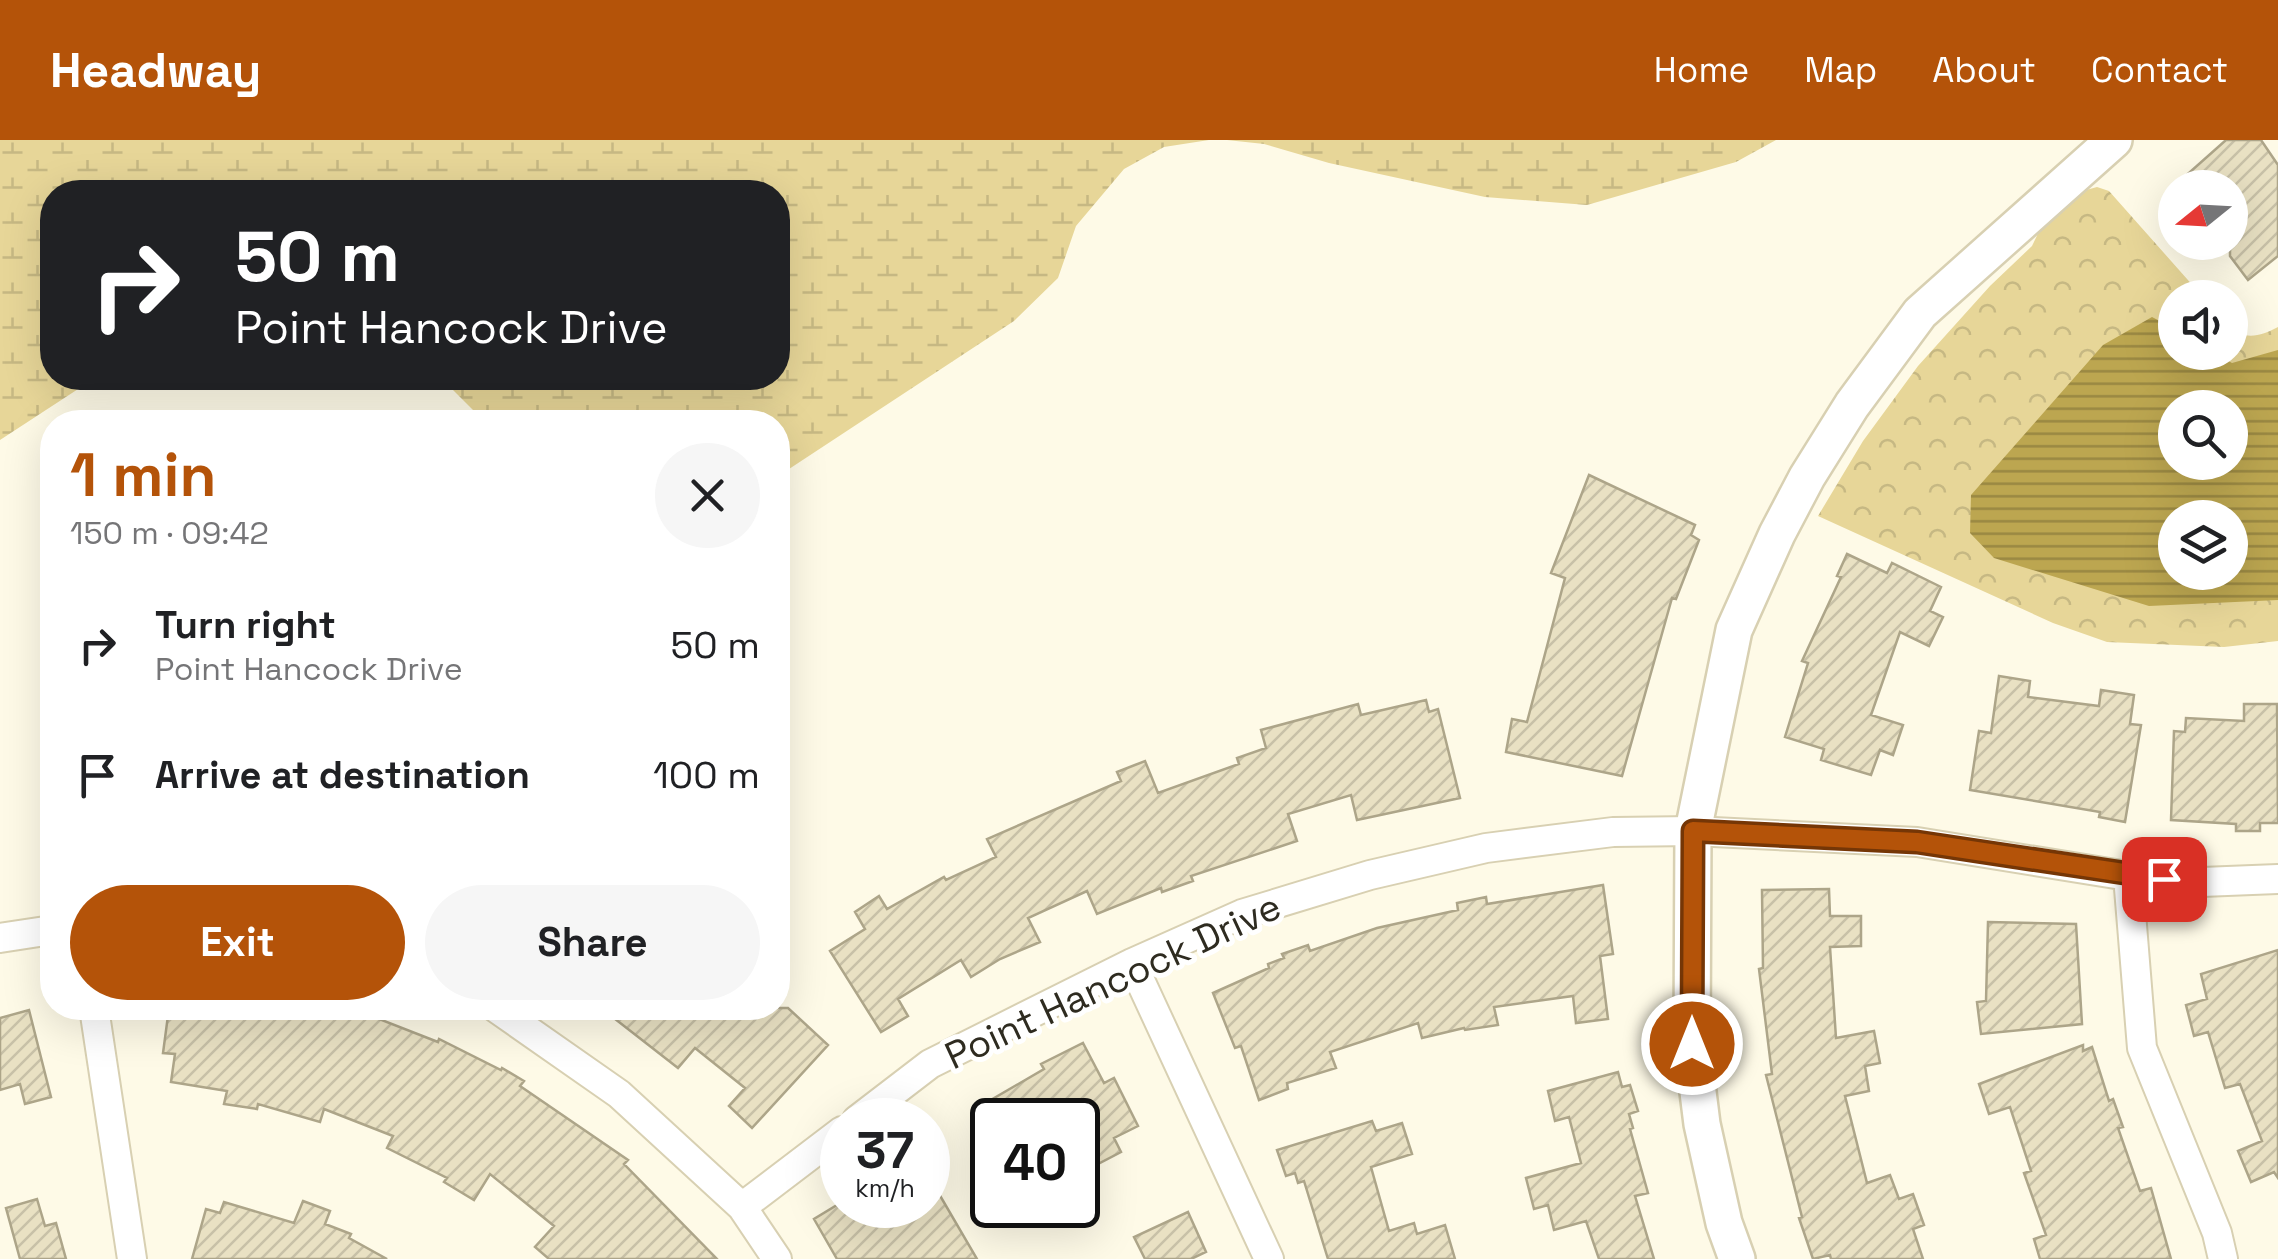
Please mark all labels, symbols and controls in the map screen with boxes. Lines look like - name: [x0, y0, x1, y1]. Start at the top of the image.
- text: Headway: [50, 40, 261, 101]
- text: Home: [1654, 48, 1749, 92]
- text: Map: [1804, 48, 1877, 92]
- text: About: [1932, 48, 2036, 92]
- text: Contact: [2091, 48, 2228, 92]
- north arrow: [2158, 170, 2248, 260]
- map controls: [2158, 170, 2248, 590]
- text: 50 m: [235, 212, 400, 301]
- icon: right: [70, 220, 200, 350]
- button: sound: [2158, 280, 2248, 370]
- text: Point Hancock Drive: [235, 299, 668, 356]
- button: search: [2158, 390, 2248, 480]
- text: 1 min: [70, 437, 217, 514]
- button: close: [655, 443, 760, 548]
- button: layers: [2158, 500, 2248, 590]
- text: 150 m · 09:42: [70, 513, 269, 553]
- text: Turn right: [155, 601, 336, 649]
- icon: right: [70, 618, 125, 673]
- text: 50 m: [670, 621, 760, 669]
- text: Point Hancock Drive: [155, 649, 463, 689]
- icon: arrive: [70, 748, 125, 803]
- text: Arrive at destination: [155, 751, 530, 799]
- text: 100 m: [653, 751, 760, 799]
- pin: [2122, 837, 2207, 922]
- icon: arrive: [2137, 852, 2192, 907]
- street label: Point Hancock Drive: [937, 882, 1289, 1080]
- button: Exit: [70, 885, 405, 1000]
- button: Share: [425, 885, 760, 1000]
- position arrow: [1640, 992, 1744, 1096]
- speed limit sign: 40: [970, 1098, 1100, 1228]
- text: 37: [856, 1119, 914, 1183]
- text: km/h: [855, 1172, 915, 1204]

